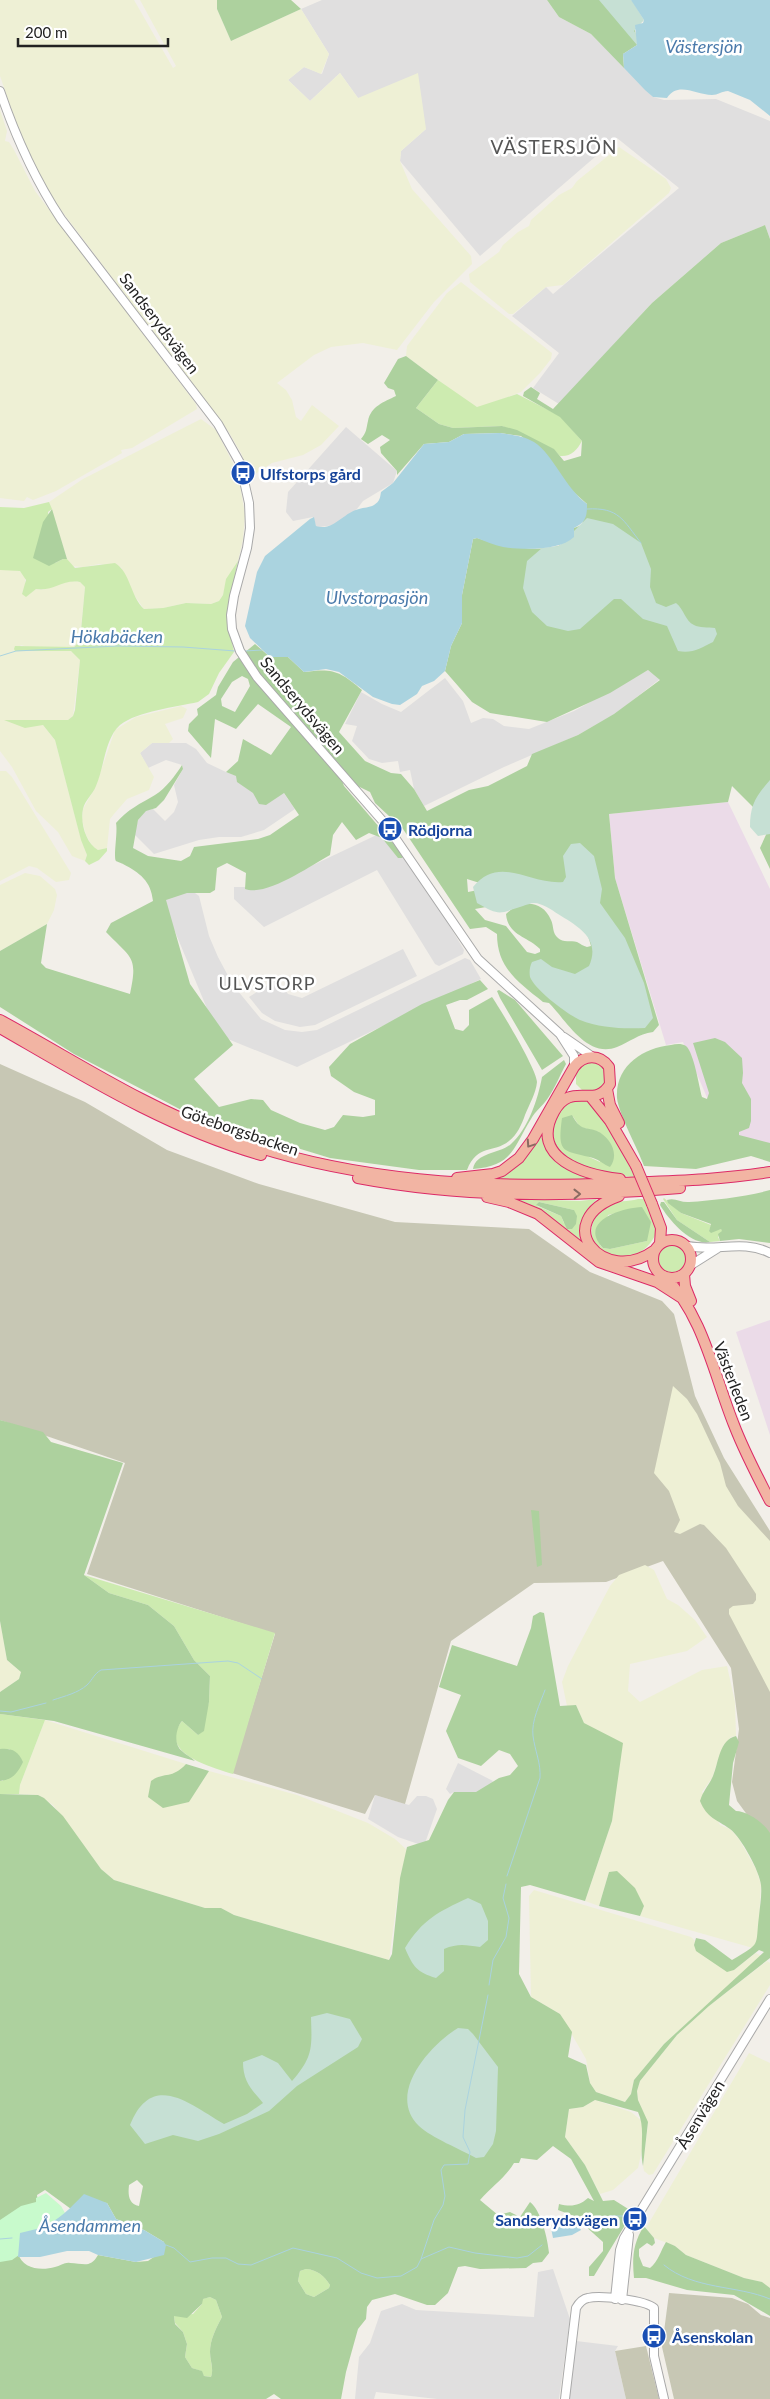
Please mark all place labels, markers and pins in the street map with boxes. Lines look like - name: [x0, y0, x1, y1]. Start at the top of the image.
- bus stop icon: Ulfstorps gård: [230, 460, 256, 486]
- place label: Ulfstorps gård: [260, 464, 361, 483]
- bus stop icon: Rödjorna: [377, 816, 403, 842]
- place label: Rödjorna: [408, 820, 472, 839]
- bus stop icon: Sandserydsvägen: [622, 2206, 648, 2232]
- place label: Sandserydsvägen: [495, 2210, 618, 2229]
- bus stop icon: Åsenskolan: [641, 2323, 667, 2349]
- place label: Åsenskolan: [671, 2327, 753, 2346]

